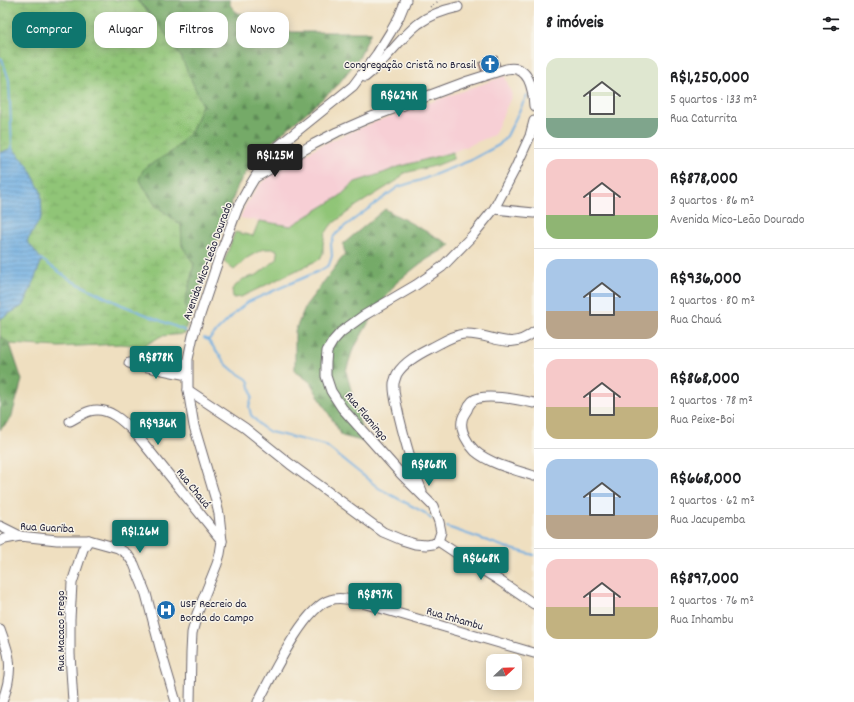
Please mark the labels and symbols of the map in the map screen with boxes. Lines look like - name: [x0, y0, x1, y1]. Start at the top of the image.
- church icon: Congregação Cristã no Brasil: [479, 53, 501, 75]
- place label: Congregação Cristã no Brasil: [344, 57, 476, 74]
- pin: R$629K: [366, 84, 432, 118]
- pin: R$1.25M: [238, 144, 312, 178]
- street label: Avenida Mico-Leão Dourado: [179, 200, 238, 323]
- pin: R$878K: [123, 346, 189, 380]
- street label: Rua Flamingo: [340, 389, 392, 445]
- pin: R$936K: [125, 412, 191, 446]
- pin: R$868K: [396, 453, 462, 487]
- street label: Rua Chauá: [171, 465, 214, 513]
- street label: Rua Guariba: [20, 519, 75, 538]
- pin: R$1.26M: [103, 520, 177, 554]
- pin: R$668K: [448, 547, 514, 581]
- pin: R$897K: [342, 583, 408, 617]
- street label: Rua Macaco Prego: [53, 590, 70, 672]
- place label: USF Recreio da Borda do Campo: [180, 596, 254, 627]
- hospital icon: USF Recreio da Borda do Campo: [155, 599, 177, 621]
- street label: Rua Inhambu: [424, 603, 485, 636]
- north arrow: [486, 654, 522, 690]

